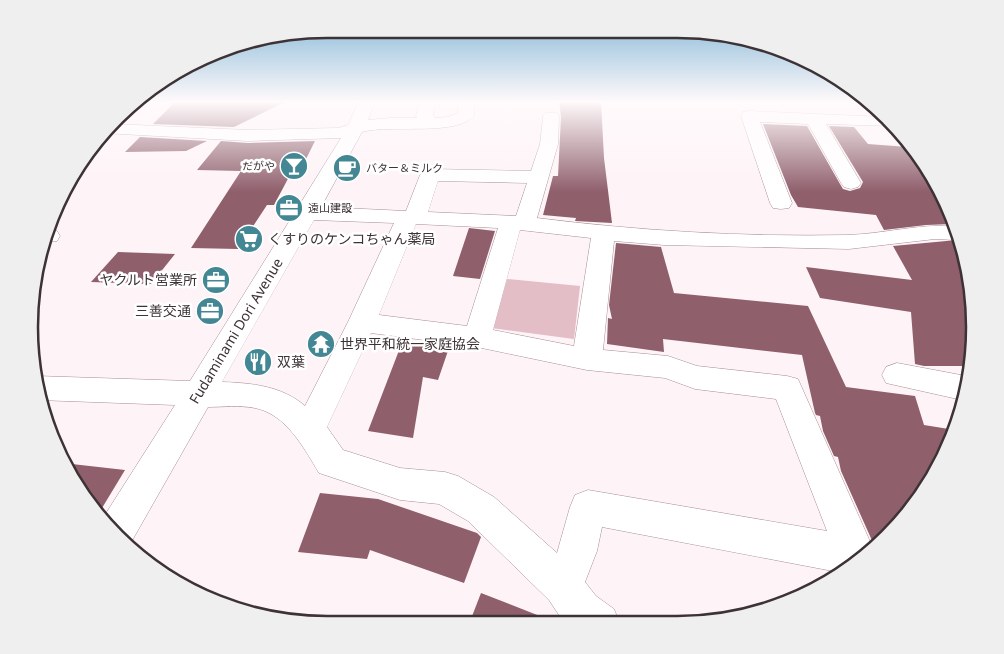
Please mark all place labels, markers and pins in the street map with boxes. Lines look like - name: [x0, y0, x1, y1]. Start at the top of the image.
- bar icon: だがや: [279, 151, 309, 181]
- cafe icon: バター＆ミルク: [332, 153, 362, 183]
- place label: だがや: [242, 158, 275, 173]
- place label: バター＆ミルク: [366, 160, 443, 175]
- office icon: 遠山建設: [274, 193, 304, 223]
- place label: 遠山建設: [308, 200, 352, 215]
- supermarket icon: くすりのケンコちゃん薬局: [234, 224, 264, 254]
- place label: くすりのケンコちゃん薬局: [268, 229, 436, 248]
- office icon: ヤクルト営業所: [201, 265, 231, 295]
- place label: ヤクルト営業所: [99, 270, 197, 289]
- office icon: 三善交通: [195, 296, 225, 326]
- place label: 三善交通: [135, 301, 191, 320]
- temple icon: 世界平和統一家庭協会: [306, 329, 336, 359]
- place label: 世界平和統一家庭協会: [340, 334, 480, 353]
- restaurant icon: 双葉: [243, 347, 273, 377]
- place label: 双葉: [277, 352, 305, 371]

